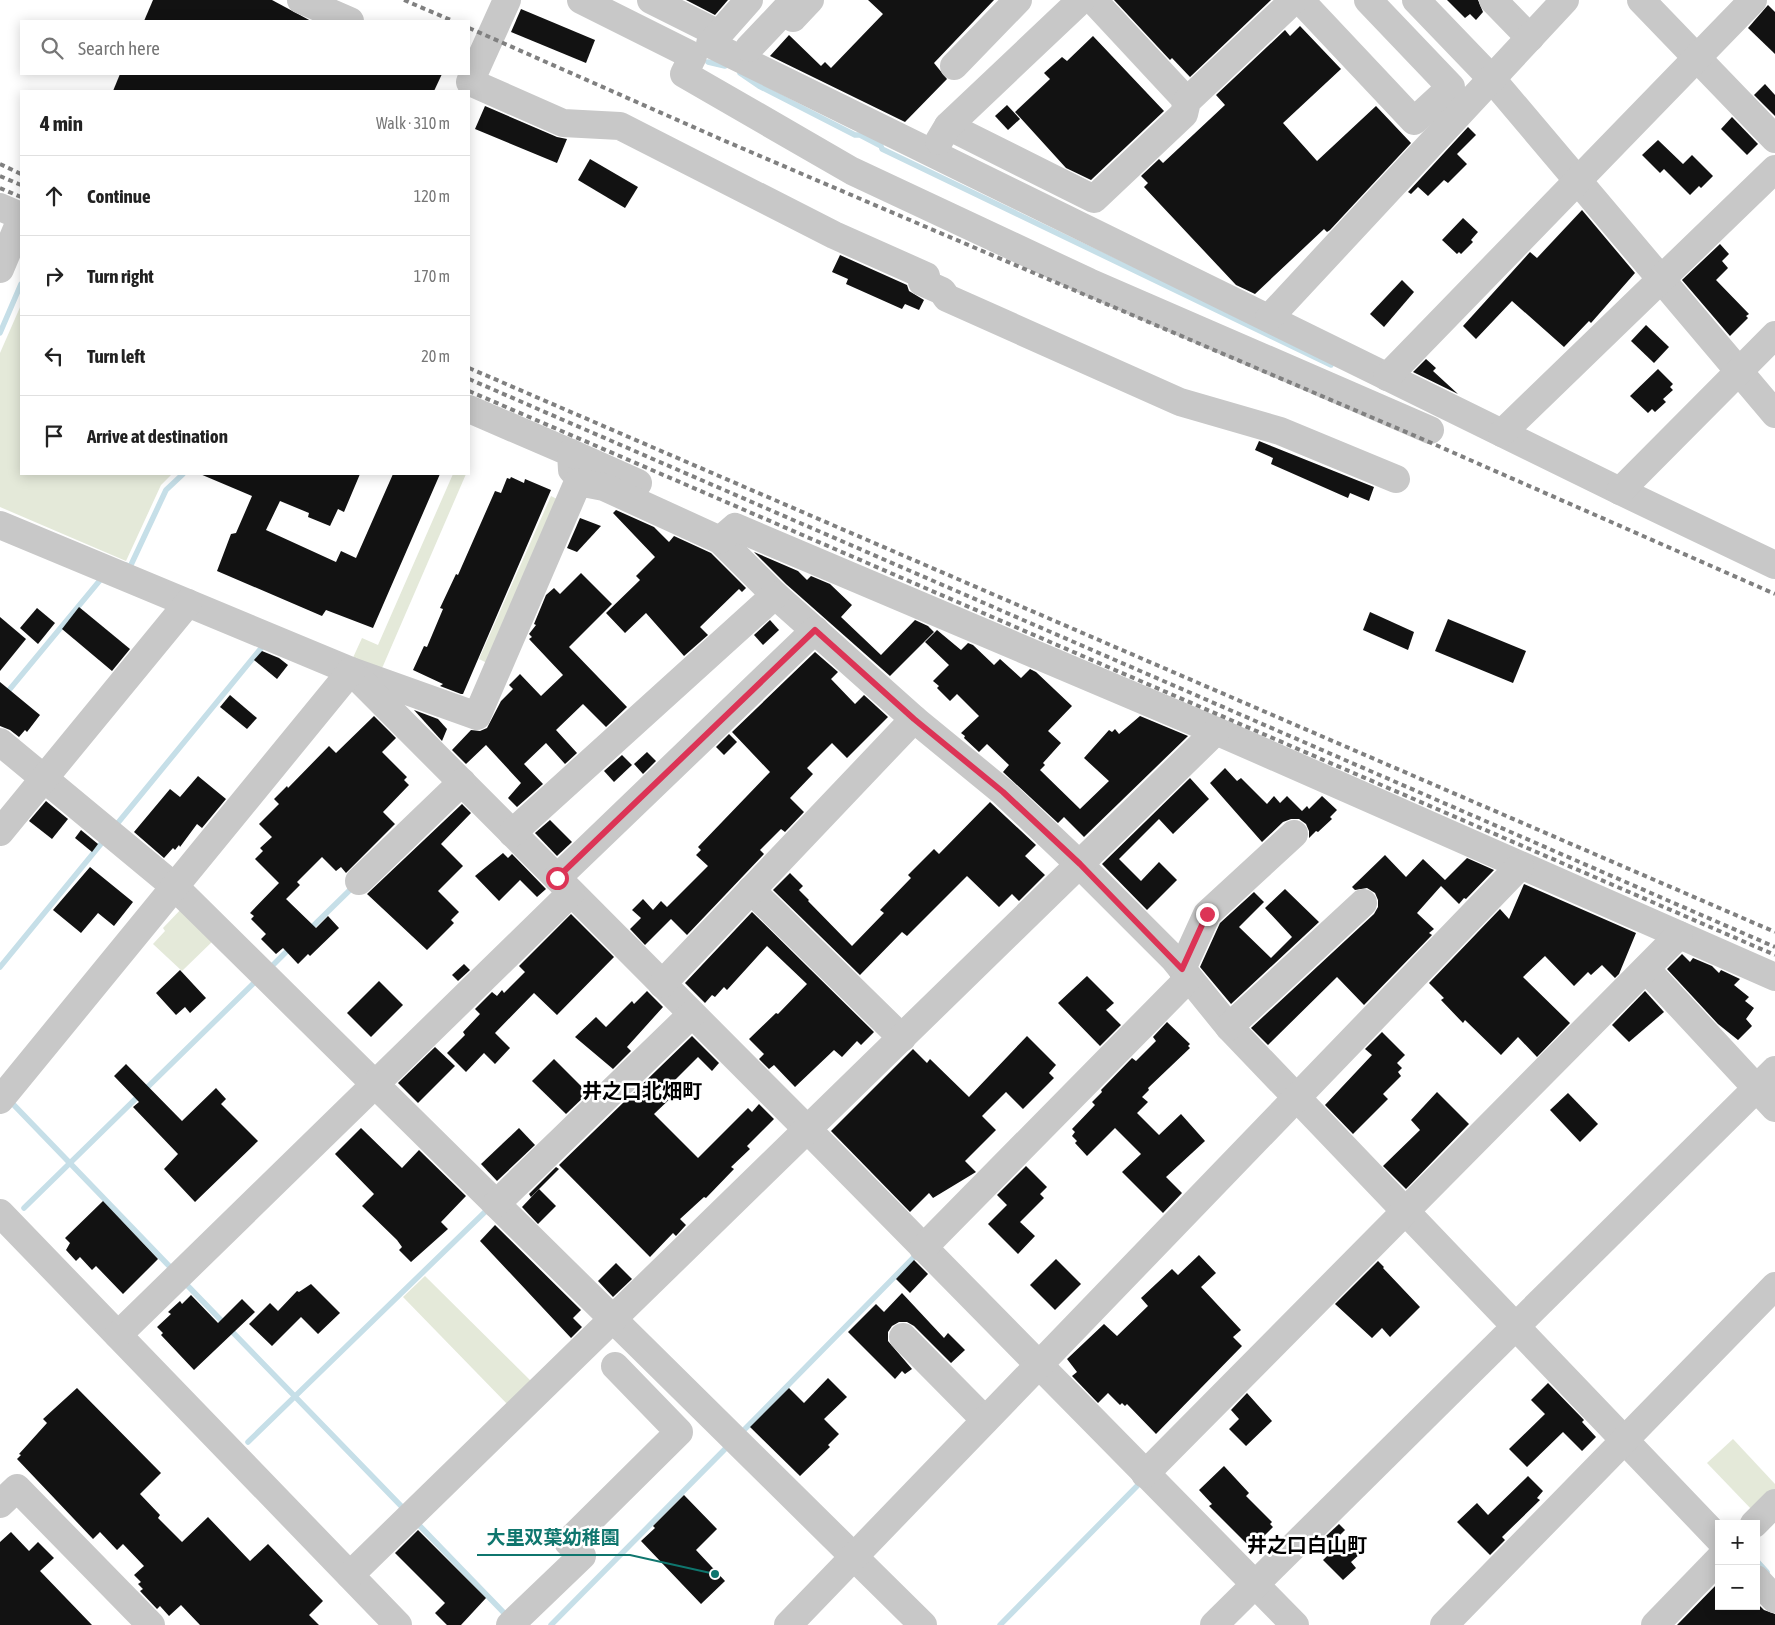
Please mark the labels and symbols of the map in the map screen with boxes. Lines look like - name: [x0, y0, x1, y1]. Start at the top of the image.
- route start: [546, 867, 569, 890]
- route end: [1196, 903, 1219, 926]
- district label: 井之口北畑町: [582, 1079, 702, 1102]
- callout: 大里双葉幼稚園: [477, 1521, 630, 1555]
- text: 大里双葉幼稚園: [486, 1526, 620, 1548]
- district label: 井之口白山町: [1247, 1533, 1367, 1556]

